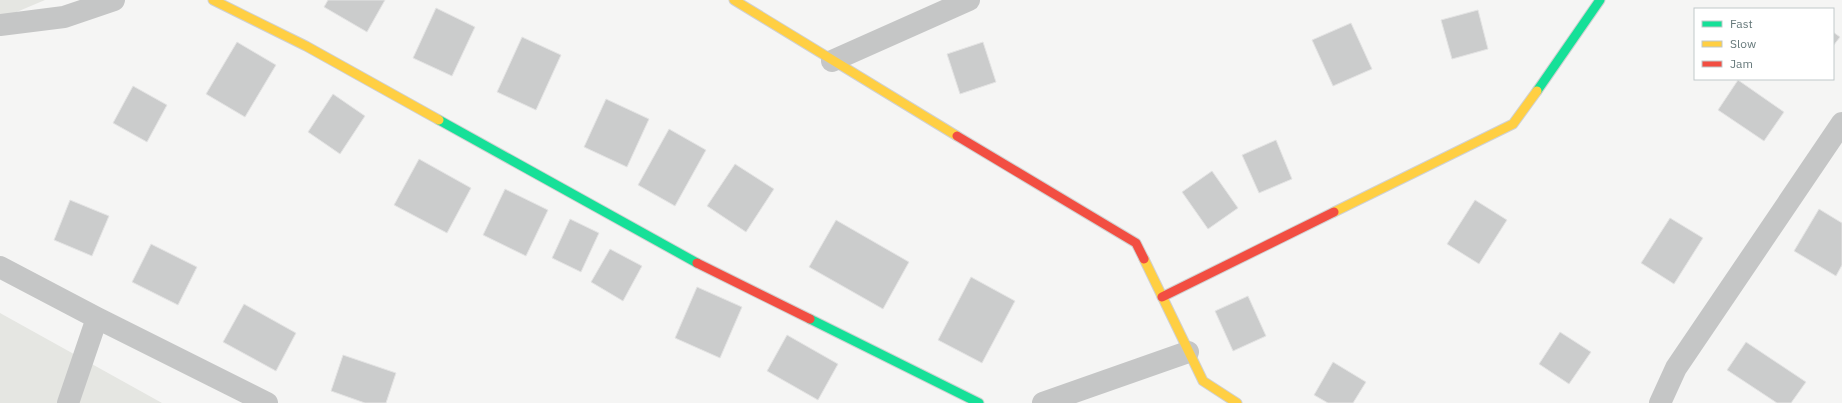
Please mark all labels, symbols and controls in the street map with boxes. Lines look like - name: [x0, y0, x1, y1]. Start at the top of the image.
- legend: [1694, 8, 1834, 80]
- text: Fast: [1730, 16, 1753, 31]
- text: Slow: [1730, 36, 1756, 51]
- text: Jam: [1730, 56, 1753, 71]

